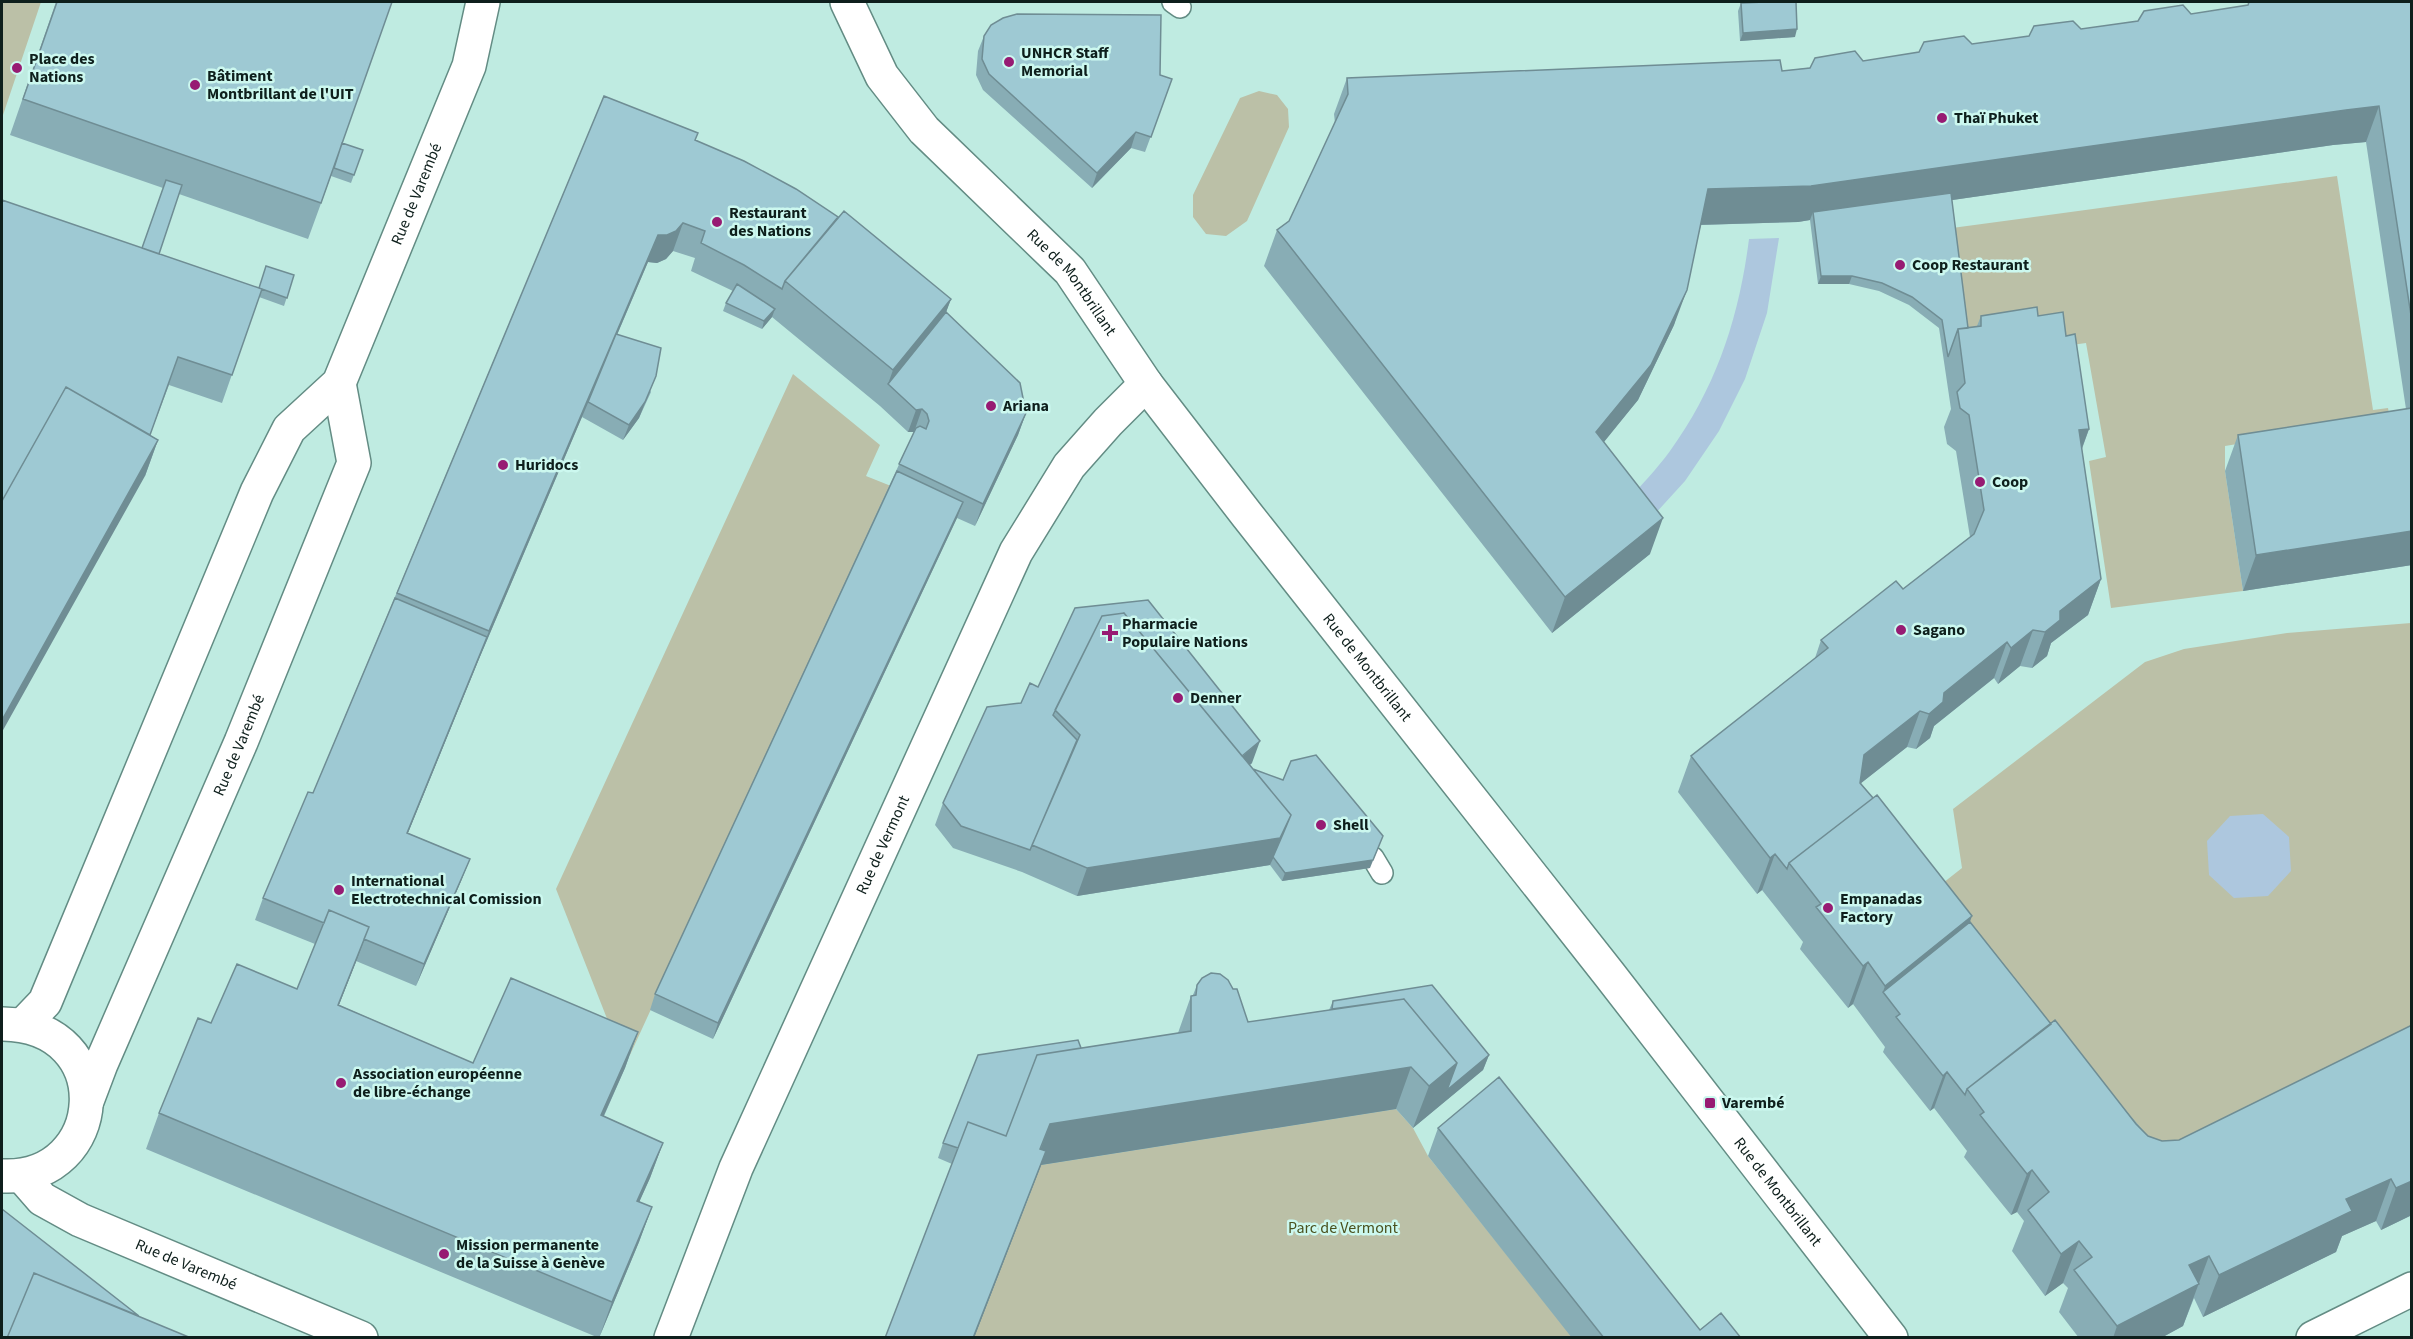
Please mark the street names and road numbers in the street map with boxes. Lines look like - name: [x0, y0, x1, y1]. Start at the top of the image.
- street label: Rue de Varembé: [386, 140, 447, 248]
- street label: Rue de Montbrillant: [1022, 224, 1122, 341]
- street label: Rue de Montbrillant: [1318, 609, 1417, 727]
- street label: Rue de Varembé: [208, 691, 270, 799]
- street label: Rue de Vermont: [851, 791, 915, 898]
- street label: Rue de Montbrillant: [1729, 1133, 1827, 1251]
- street label: Rue de Varembé: [132, 1233, 240, 1296]

